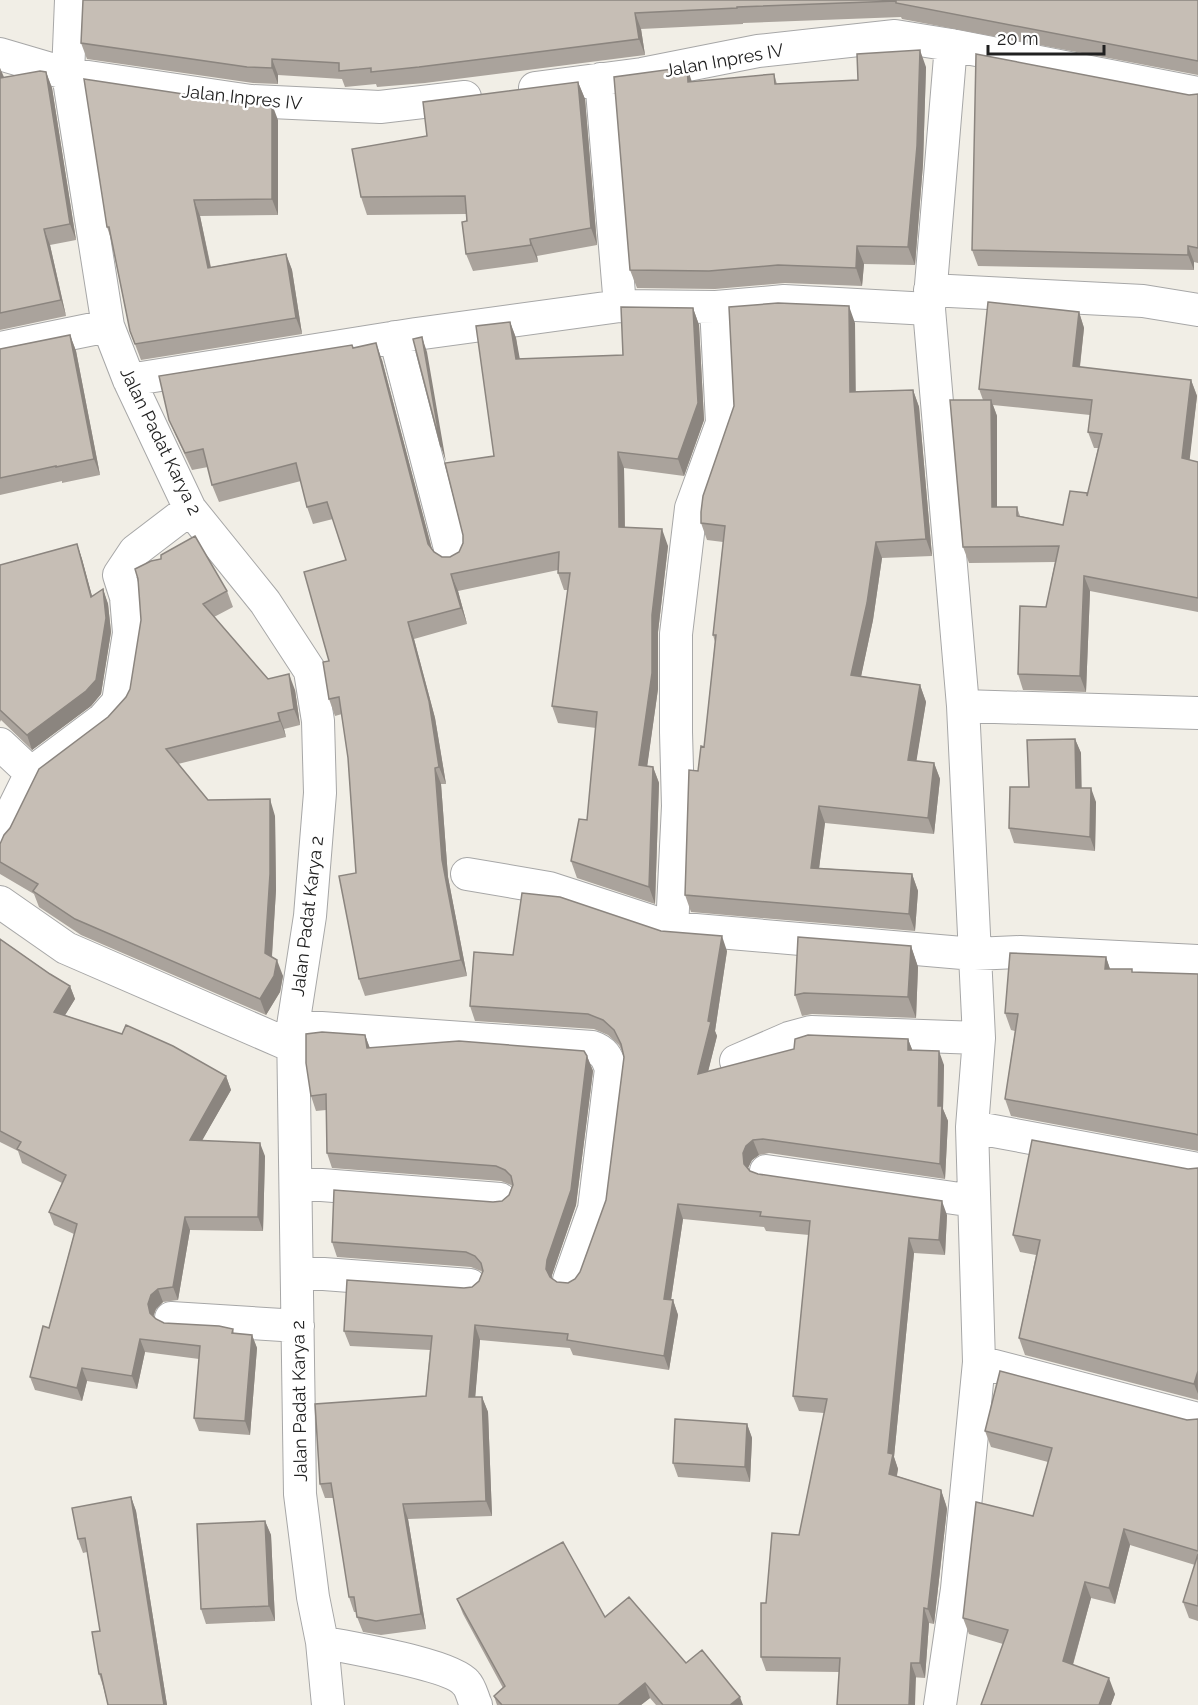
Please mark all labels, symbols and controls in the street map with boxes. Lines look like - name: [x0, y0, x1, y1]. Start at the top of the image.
- scale bar: [988, 18, 1104, 56]
- text: 20 m: [997, 28, 1039, 49]
- street label: Jalan Inpres IV: [663, 39, 785, 81]
- street label: Jalan Inpres IV: [181, 80, 303, 114]
- street label: Jalan Padat Karya 2: [116, 364, 206, 518]
- street label: Jalan Padat Karya 2: [287, 835, 327, 997]
- street label: Jalan Padat Karya 2: [287, 1320, 311, 1482]

